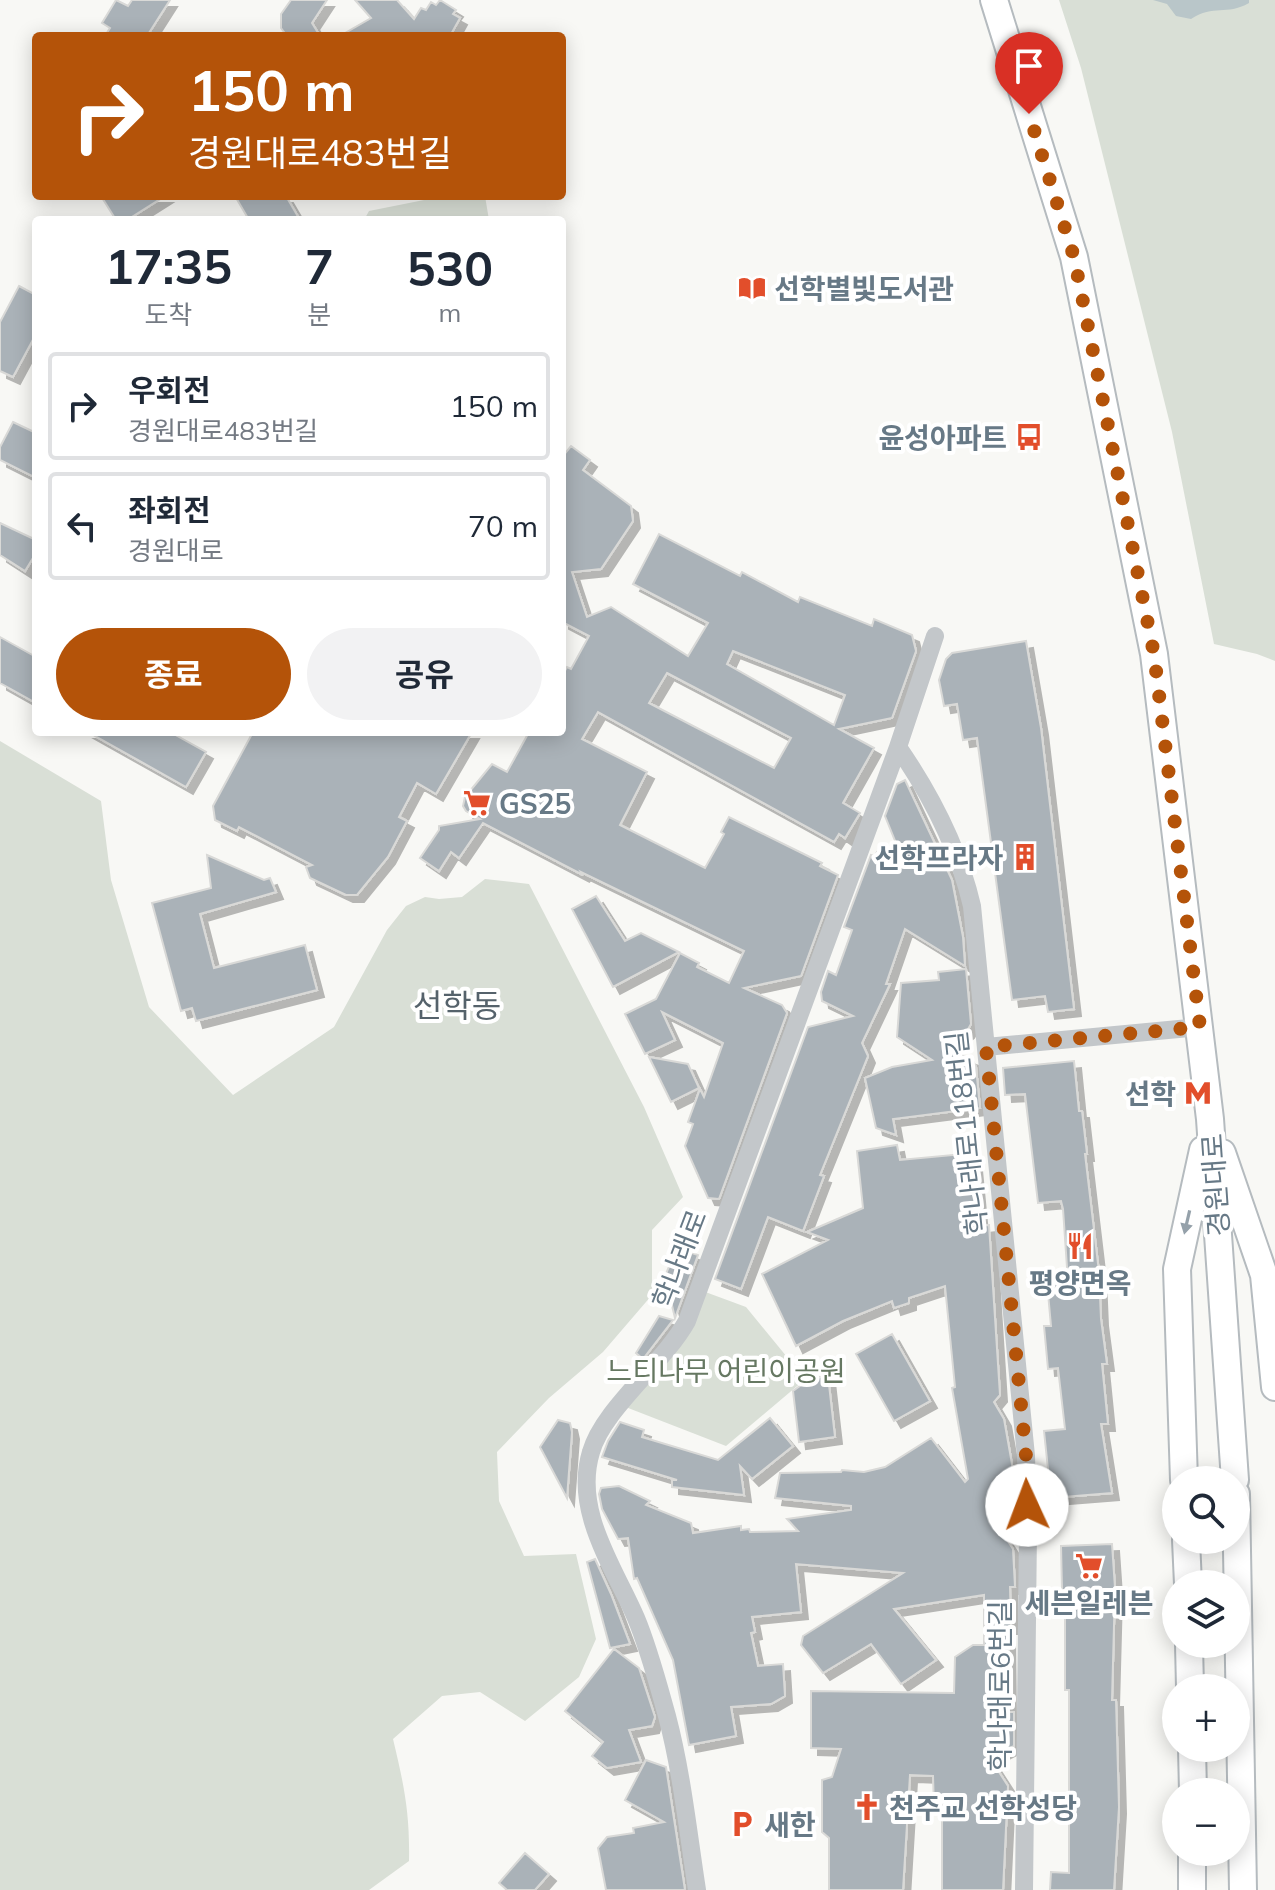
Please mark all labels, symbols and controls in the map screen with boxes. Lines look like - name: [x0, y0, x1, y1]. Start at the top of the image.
- pin: [995, 32, 1063, 114]
- icon: arrive: [1007, 44, 1051, 88]
- text: 150 m: [188, 55, 355, 125]
- icon: right: [56, 64, 160, 168]
- text: 경원대로483번길: [188, 130, 452, 175]
- text: 17:35: [105, 236, 232, 296]
- text: 7: [305, 236, 334, 296]
- text: 530: [407, 238, 493, 298]
- place label: 선학별빛도서관: [774, 271, 954, 306]
- library icon: 선학별빛도서관: [737, 273, 767, 303]
- text: m: [438, 296, 461, 329]
- text: 도착: [145, 298, 192, 331]
- text: 분: [307, 298, 331, 331]
- text: 우회전: [128, 371, 211, 409]
- icon: right: [60, 384, 104, 428]
- text: 150 m: [450, 387, 538, 425]
- text: 경원대로483번길: [128, 414, 318, 447]
- place label: 윤성아파트: [878, 420, 1007, 455]
- bus stop icon: 윤성아파트: [1014, 422, 1044, 452]
- text: 좌회전: [128, 491, 211, 529]
- icon: left: [60, 504, 104, 548]
- text: 70 m: [468, 507, 538, 545]
- text: 경원대로: [128, 534, 224, 567]
- button: 종료: [56, 628, 291, 720]
- button: 공유: [307, 628, 542, 720]
- place label: GS25: [499, 786, 571, 821]
- supermarket icon: GS25: [462, 788, 492, 818]
- place label: 선학프라자: [874, 840, 1003, 875]
- building icon: 선학프라자: [1010, 842, 1040, 872]
- district label: 선학동: [413, 985, 501, 1025]
- street label: 학나래로118번길: [938, 1029, 994, 1237]
- place label: 선학: [1124, 1076, 1176, 1111]
- metro station icon: 선학: [1183, 1078, 1213, 1108]
- street label: 경원대로: [1194, 1132, 1236, 1238]
- street label: 학나래로: [644, 1205, 714, 1313]
- one-way arrow: [1180, 1210, 1193, 1235]
- restaurant icon: 평양면옥: [1065, 1231, 1095, 1261]
- place label: 평양면옥: [1028, 1265, 1132, 1300]
- park label: 느티나무 어린이공원: [606, 1353, 846, 1388]
- position arrow: [985, 1463, 1069, 1547]
- map controls: [1162, 1466, 1250, 1866]
- button: search: [1162, 1466, 1250, 1554]
- supermarket icon: 세븐일레븐: [1074, 1551, 1104, 1581]
- button: layers: [1162, 1570, 1250, 1658]
- place label: 세븐일레븐: [1025, 1585, 1153, 1620]
- street label: 학나래로6번길: [982, 1600, 1017, 1772]
- button: +: [1162, 1674, 1250, 1762]
- button: −: [1162, 1778, 1250, 1866]
- place label: 천주교 선학성당: [889, 1790, 1077, 1825]
- church icon: 천주교 선학성당: [852, 1792, 882, 1822]
- place label: 새한: [764, 1807, 816, 1842]
- parking icon: 새한: [727, 1809, 757, 1839]

